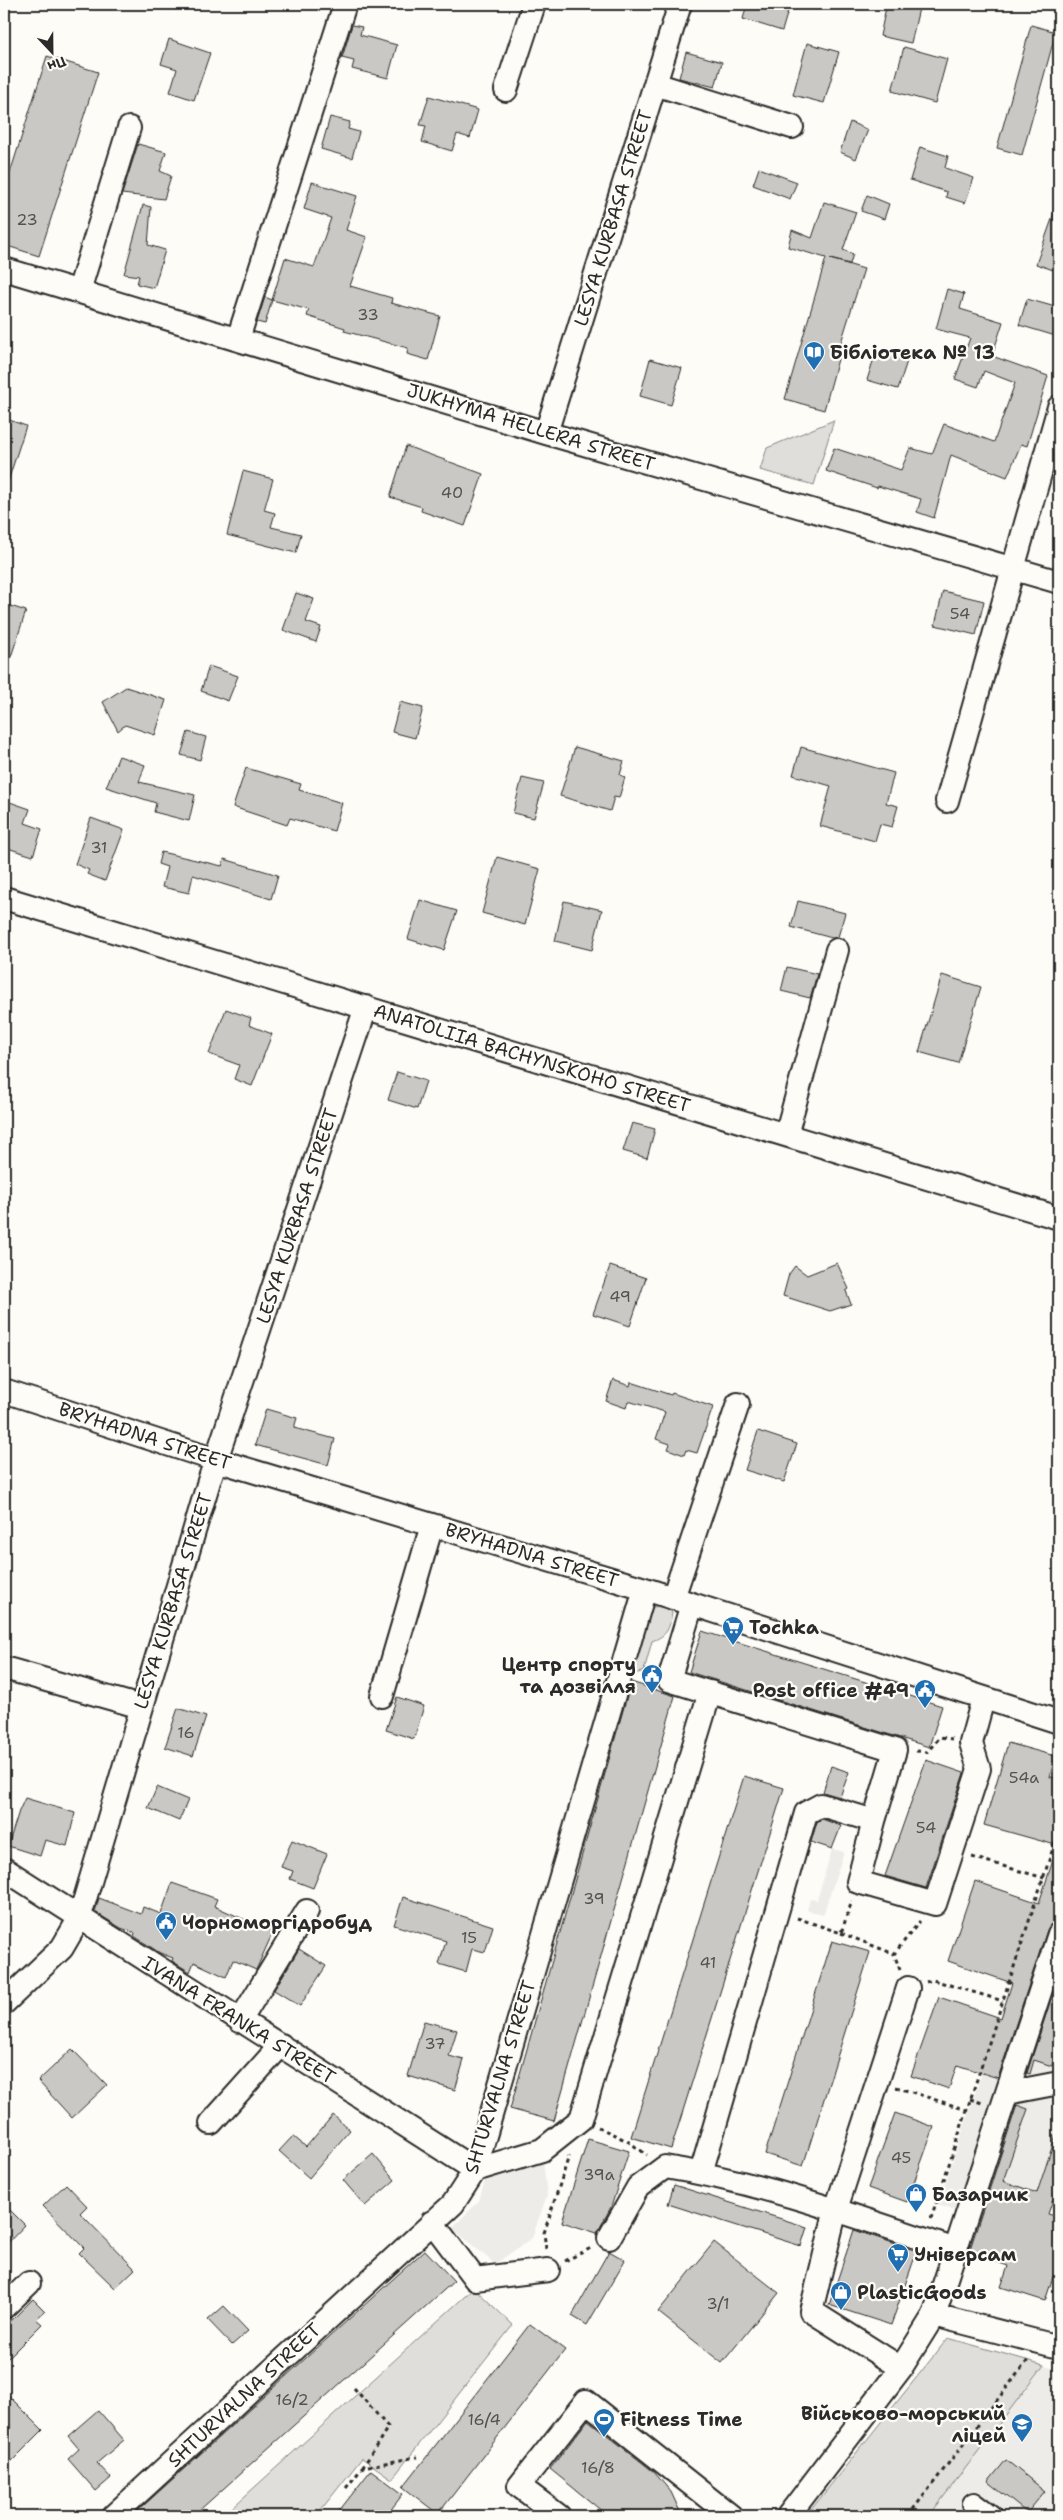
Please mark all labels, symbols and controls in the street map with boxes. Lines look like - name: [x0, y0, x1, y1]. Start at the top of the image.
- north arrow: [28, 28, 78, 78]
- text: Пн: [45, 52, 69, 76]
- street label: LESYA KURBASA STREET: [568, 106, 658, 329]
- house number: 23: [16, 209, 38, 230]
- house number: 33: [357, 304, 379, 325]
- library icon: Бібліотека № 13: [802, 340, 826, 371]
- place label: Бібліотека № 13: [830, 340, 995, 365]
- street label: JUKHYMA HELLERA STREET: [404, 377, 659, 477]
- house number: 40: [441, 482, 463, 503]
- house number: 54: [950, 603, 970, 624]
- house number: 31: [90, 837, 108, 858]
- street label: ANATOLIIA BACHYNSKOHO STREET: [370, 998, 694, 1118]
- street label: LESYA KURBASA STREET: [250, 1105, 344, 1327]
- house number: 49: [609, 1286, 631, 1307]
- street label: BRYHADNA STREET: [56, 1396, 235, 1476]
- street label: LESYA KURBASA STREET: [128, 1489, 218, 1712]
- street label: BRYHADNA STREET: [442, 1517, 622, 1593]
- supermarket icon: Tochka: [721, 1615, 745, 1646]
- place label: Tochka: [749, 1615, 819, 1640]
- place label: Центр спорту та дозвілля: [502, 1652, 636, 1699]
- public building icon: Центр спорту та дозвілля: [640, 1663, 664, 1694]
- place label: Post office #49: [753, 1678, 909, 1703]
- public building icon: Post office #49: [913, 1678, 937, 1709]
- house number: 16: [177, 1722, 195, 1743]
- house number: 54а: [1009, 1767, 1039, 1788]
- house number: 54: [916, 1817, 936, 1838]
- house number: 39: [583, 1888, 605, 1909]
- public building icon: Чорноморгідробуд: [154, 1910, 178, 1941]
- place label: Чорноморгідробуд: [182, 1910, 373, 1935]
- house number: 15: [461, 1927, 477, 1948]
- street label: IVANA FRANKA STREET: [138, 1950, 341, 2090]
- house number: 41: [699, 1952, 717, 1973]
- street label: SHTURVALNA STREET: [459, 1977, 541, 2177]
- house number: 37: [424, 2033, 446, 2054]
- house number: 45: [891, 2147, 911, 2168]
- house number: 39а: [583, 2164, 615, 2185]
- shop icon: Базарчик: [904, 2182, 928, 2213]
- place label: Базарчик: [932, 2182, 1028, 2207]
- supermarket icon: Універсам: [886, 2242, 910, 2273]
- place label: Універсам: [914, 2242, 1016, 2267]
- shop icon: PlasticGoods: [829, 2280, 853, 2311]
- place label: PlasticGoods: [857, 2280, 987, 2305]
- house number: 3/1: [706, 2293, 730, 2314]
- street label: SHTURVALNA STREET: [162, 2317, 326, 2473]
- house number: 16/2: [275, 2389, 309, 2410]
- place label: Військово-морський ліцей: [801, 2401, 1006, 2448]
- sports icon: Fitness Time: [592, 2407, 616, 2438]
- place label: Fitness Time: [620, 2407, 743, 2432]
- house number: 16/4: [467, 2409, 501, 2430]
- school or university icon: Військово-морський ліцей: [1010, 2412, 1034, 2443]
- house number: 16/8: [581, 2457, 615, 2478]

